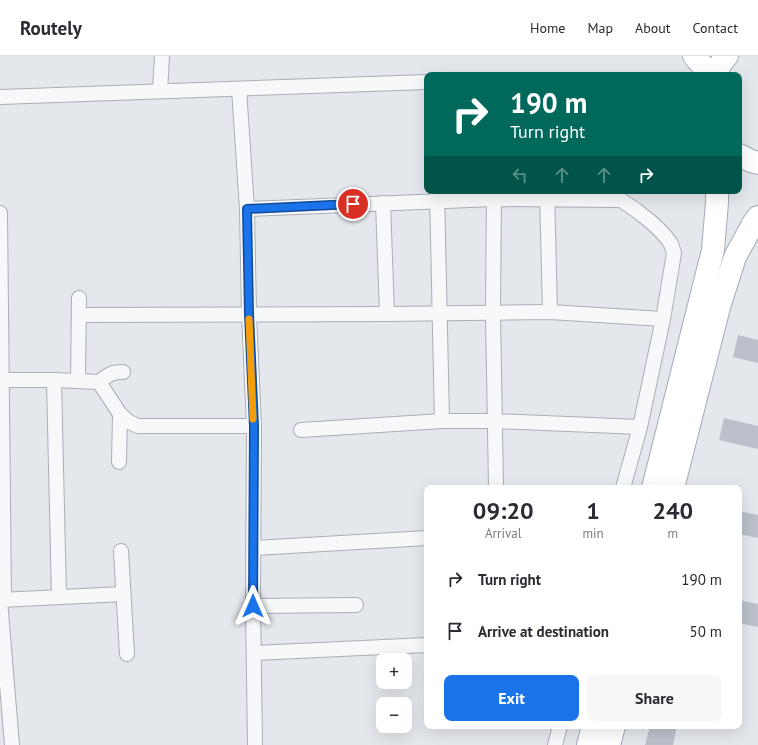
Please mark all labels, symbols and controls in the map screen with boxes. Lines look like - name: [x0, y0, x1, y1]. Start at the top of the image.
- text: Routely: [20, 16, 82, 40]
- text: Home: [530, 19, 565, 37]
- text: Map: [587, 19, 613, 37]
- text: About: [635, 19, 671, 37]
- text: Contact: [693, 19, 738, 37]
- text: 190 m: [510, 84, 587, 121]
- icon: right: [444, 88, 496, 140]
- text: Turn right: [510, 120, 585, 143]
- icon: left: [509, 164, 531, 186]
- icon: ahead: [551, 164, 573, 186]
- icon: ahead: [593, 164, 615, 186]
- icon: right: [635, 164, 657, 186]
- pin: [336, 187, 370, 221]
- icon: arrive: [342, 193, 364, 215]
- text: 09:20: [473, 495, 534, 526]
- text: 1: [586, 495, 600, 526]
- text: 240: [652, 495, 693, 526]
- text: Arrival: [485, 525, 521, 542]
- text: min: [582, 525, 604, 542]
- text: m: [668, 525, 678, 542]
- icon: right: [444, 568, 466, 590]
- text: Turn right: [478, 570, 541, 589]
- text: 190 m: [681, 570, 722, 589]
- position arrow: [232, 585, 274, 627]
- icon: arrive: [444, 620, 466, 642]
- text: Arrive at destination: [478, 622, 609, 641]
- text: 50 m: [689, 622, 722, 641]
- map controls: [376, 653, 412, 733]
- button: +: [376, 653, 412, 689]
- button: Exit: [444, 675, 579, 721]
- button: Share: [587, 675, 722, 721]
- button: −: [376, 697, 412, 733]

